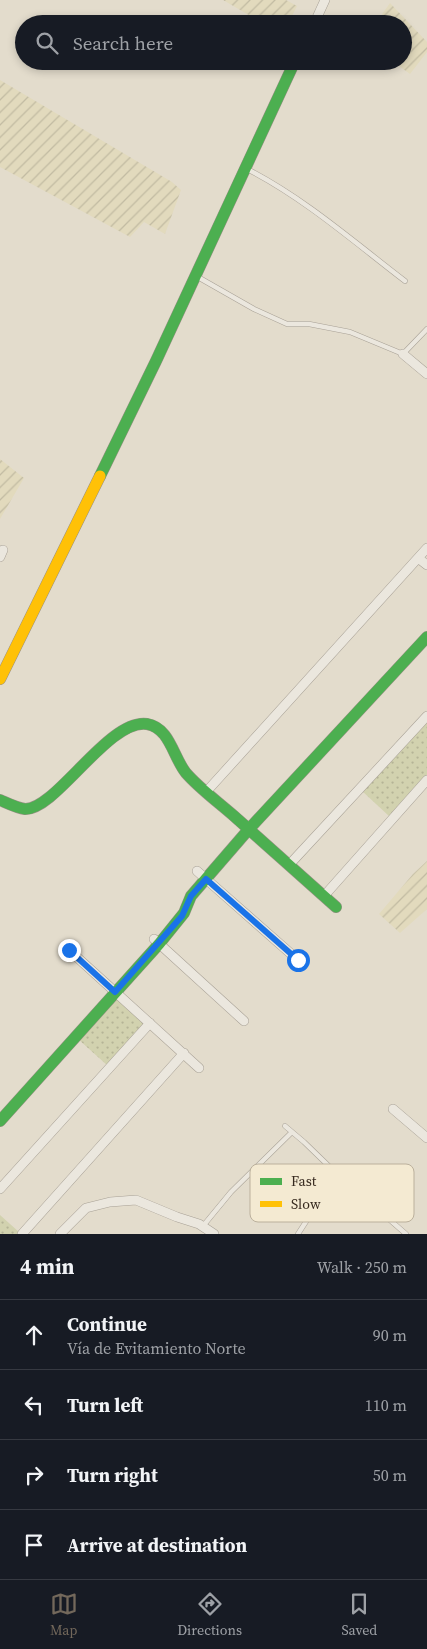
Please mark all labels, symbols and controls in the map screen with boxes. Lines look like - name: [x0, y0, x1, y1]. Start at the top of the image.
- search box: [15, 15, 412, 70]
- icon: search: [33, 29, 61, 57]
- text: Search here: [73, 30, 173, 56]
- route end: [58, 939, 81, 962]
- route start: [287, 949, 310, 972]
- legend: [250, 1164, 414, 1222]
- text: Fast: [291, 1171, 317, 1191]
- text: Slow: [291, 1194, 321, 1214]
- text: 4 min: [20, 1252, 75, 1281]
- text: Walk · 250 m: [317, 1256, 407, 1278]
- text: Continue: [67, 1311, 147, 1337]
- icon: ahead: [20, 1321, 48, 1349]
- text: 90 m: [373, 1324, 407, 1346]
- text: Vía de Evitamiento Norte: [67, 1337, 246, 1359]
- icon: left: [20, 1391, 48, 1419]
- text: Turn left: [67, 1392, 143, 1418]
- text: 110 m: [365, 1394, 407, 1416]
- icon: right: [20, 1461, 48, 1489]
- text: Turn right: [67, 1462, 158, 1488]
- text: 50 m: [373, 1464, 407, 1486]
- icon: arrive: [20, 1531, 48, 1559]
- text: Arrive at destination: [67, 1532, 247, 1558]
- tab: Map: [50, 1590, 78, 1640]
- tab: Directions: [177, 1590, 242, 1640]
- tab: Saved: [341, 1590, 377, 1640]

